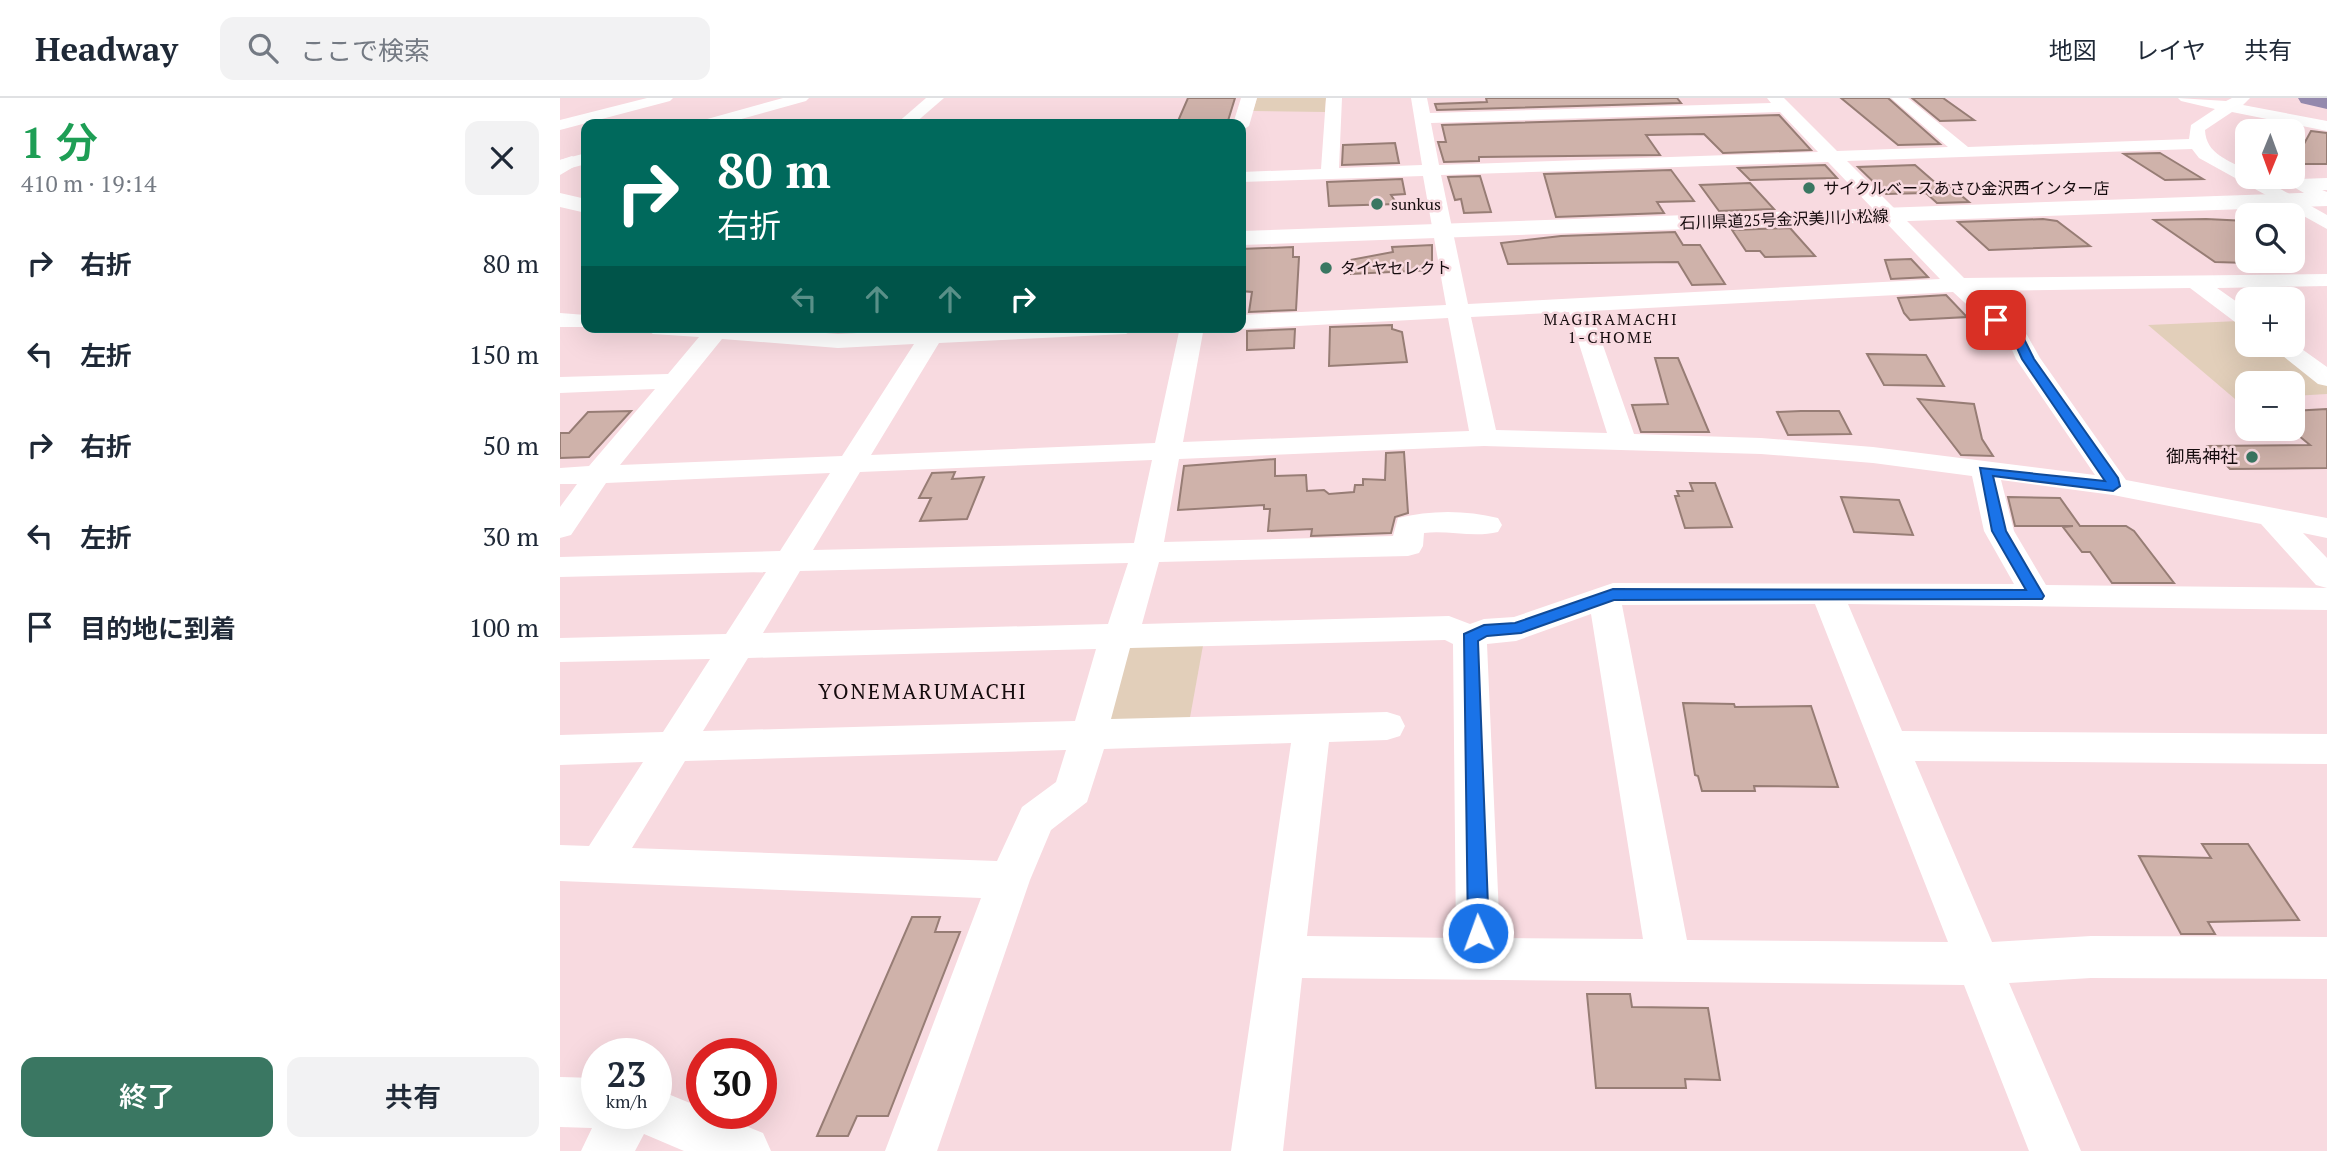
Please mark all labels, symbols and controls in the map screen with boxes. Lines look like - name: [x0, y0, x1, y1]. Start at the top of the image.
- search box: [220, 17, 710, 80]
- text: Headway: [35, 27, 178, 70]
- icon: search: [244, 29, 282, 67]
- text: ここで検索: [300, 33, 430, 67]
- text: 地図: [2049, 34, 2097, 66]
- text: レイヤ: [2135, 34, 2206, 66]
- text: 共有: [2244, 34, 2292, 66]
- text: 1 分: [21, 114, 98, 170]
- north arrow: [2235, 119, 2305, 189]
- map controls: [2235, 119, 2305, 441]
- button: close: [465, 121, 539, 195]
- text: 80 m: [717, 137, 831, 202]
- icon: right: [602, 147, 693, 238]
- text: 410 m · 19:14: [21, 168, 156, 199]
- place label: サイクルベースあさひ金沢西インター店: [1823, 177, 2109, 199]
- marker: サイクルベースあさひ金沢西インター店: [1801, 180, 1817, 196]
- place label: sunkus: [1391, 193, 1441, 215]
- marker: sunkus: [1369, 196, 1385, 212]
- button: search: [2235, 203, 2305, 273]
- text: 右折: [717, 204, 781, 246]
- street label: 石川県道25号金沢美川小松線: [1679, 204, 1889, 234]
- icon: right: [21, 244, 59, 282]
- text: 80 m: [483, 246, 539, 280]
- text: 右折: [80, 247, 132, 281]
- place label: タイヤセレクト: [1340, 257, 1452, 279]
- marker: タイヤセレクト: [1318, 260, 1334, 276]
- icon: left: [785, 280, 823, 318]
- icon: ahead: [858, 280, 896, 318]
- icon: ahead: [931, 280, 969, 318]
- icon: right: [1004, 280, 1042, 318]
- button: +: [2235, 287, 2305, 357]
- pin: [1966, 290, 2026, 350]
- icon: arrive: [1977, 301, 2015, 339]
- district label: MAGIRAMACHI 1-CHOME: [1543, 308, 1679, 348]
- icon: left: [21, 335, 59, 373]
- text: 150 m: [469, 337, 539, 371]
- text: 左折: [80, 338, 132, 372]
- button: −: [2235, 371, 2305, 441]
- icon: right: [21, 426, 59, 464]
- text: 50 m: [483, 428, 539, 462]
- text: 右折: [80, 429, 132, 463]
- place label: 御馬神社: [2166, 444, 2238, 468]
- marker: 御馬神社: [2244, 449, 2260, 465]
- icon: left: [21, 517, 59, 555]
- text: 30 m: [483, 519, 539, 553]
- text: 左折: [80, 520, 132, 554]
- icon: arrive: [21, 608, 59, 646]
- text: 100 m: [469, 610, 539, 644]
- text: 目的地に到着: [80, 611, 236, 645]
- district label: YONEMARUMACHI: [818, 677, 1028, 705]
- position arrow: [1441, 896, 1515, 970]
- speed limit sign: 30: [686, 1038, 777, 1129]
- text: 23: [607, 1051, 646, 1097]
- button: 終了: [21, 1057, 273, 1137]
- button: 共有: [287, 1057, 539, 1137]
- text: km/h: [606, 1089, 647, 1113]

